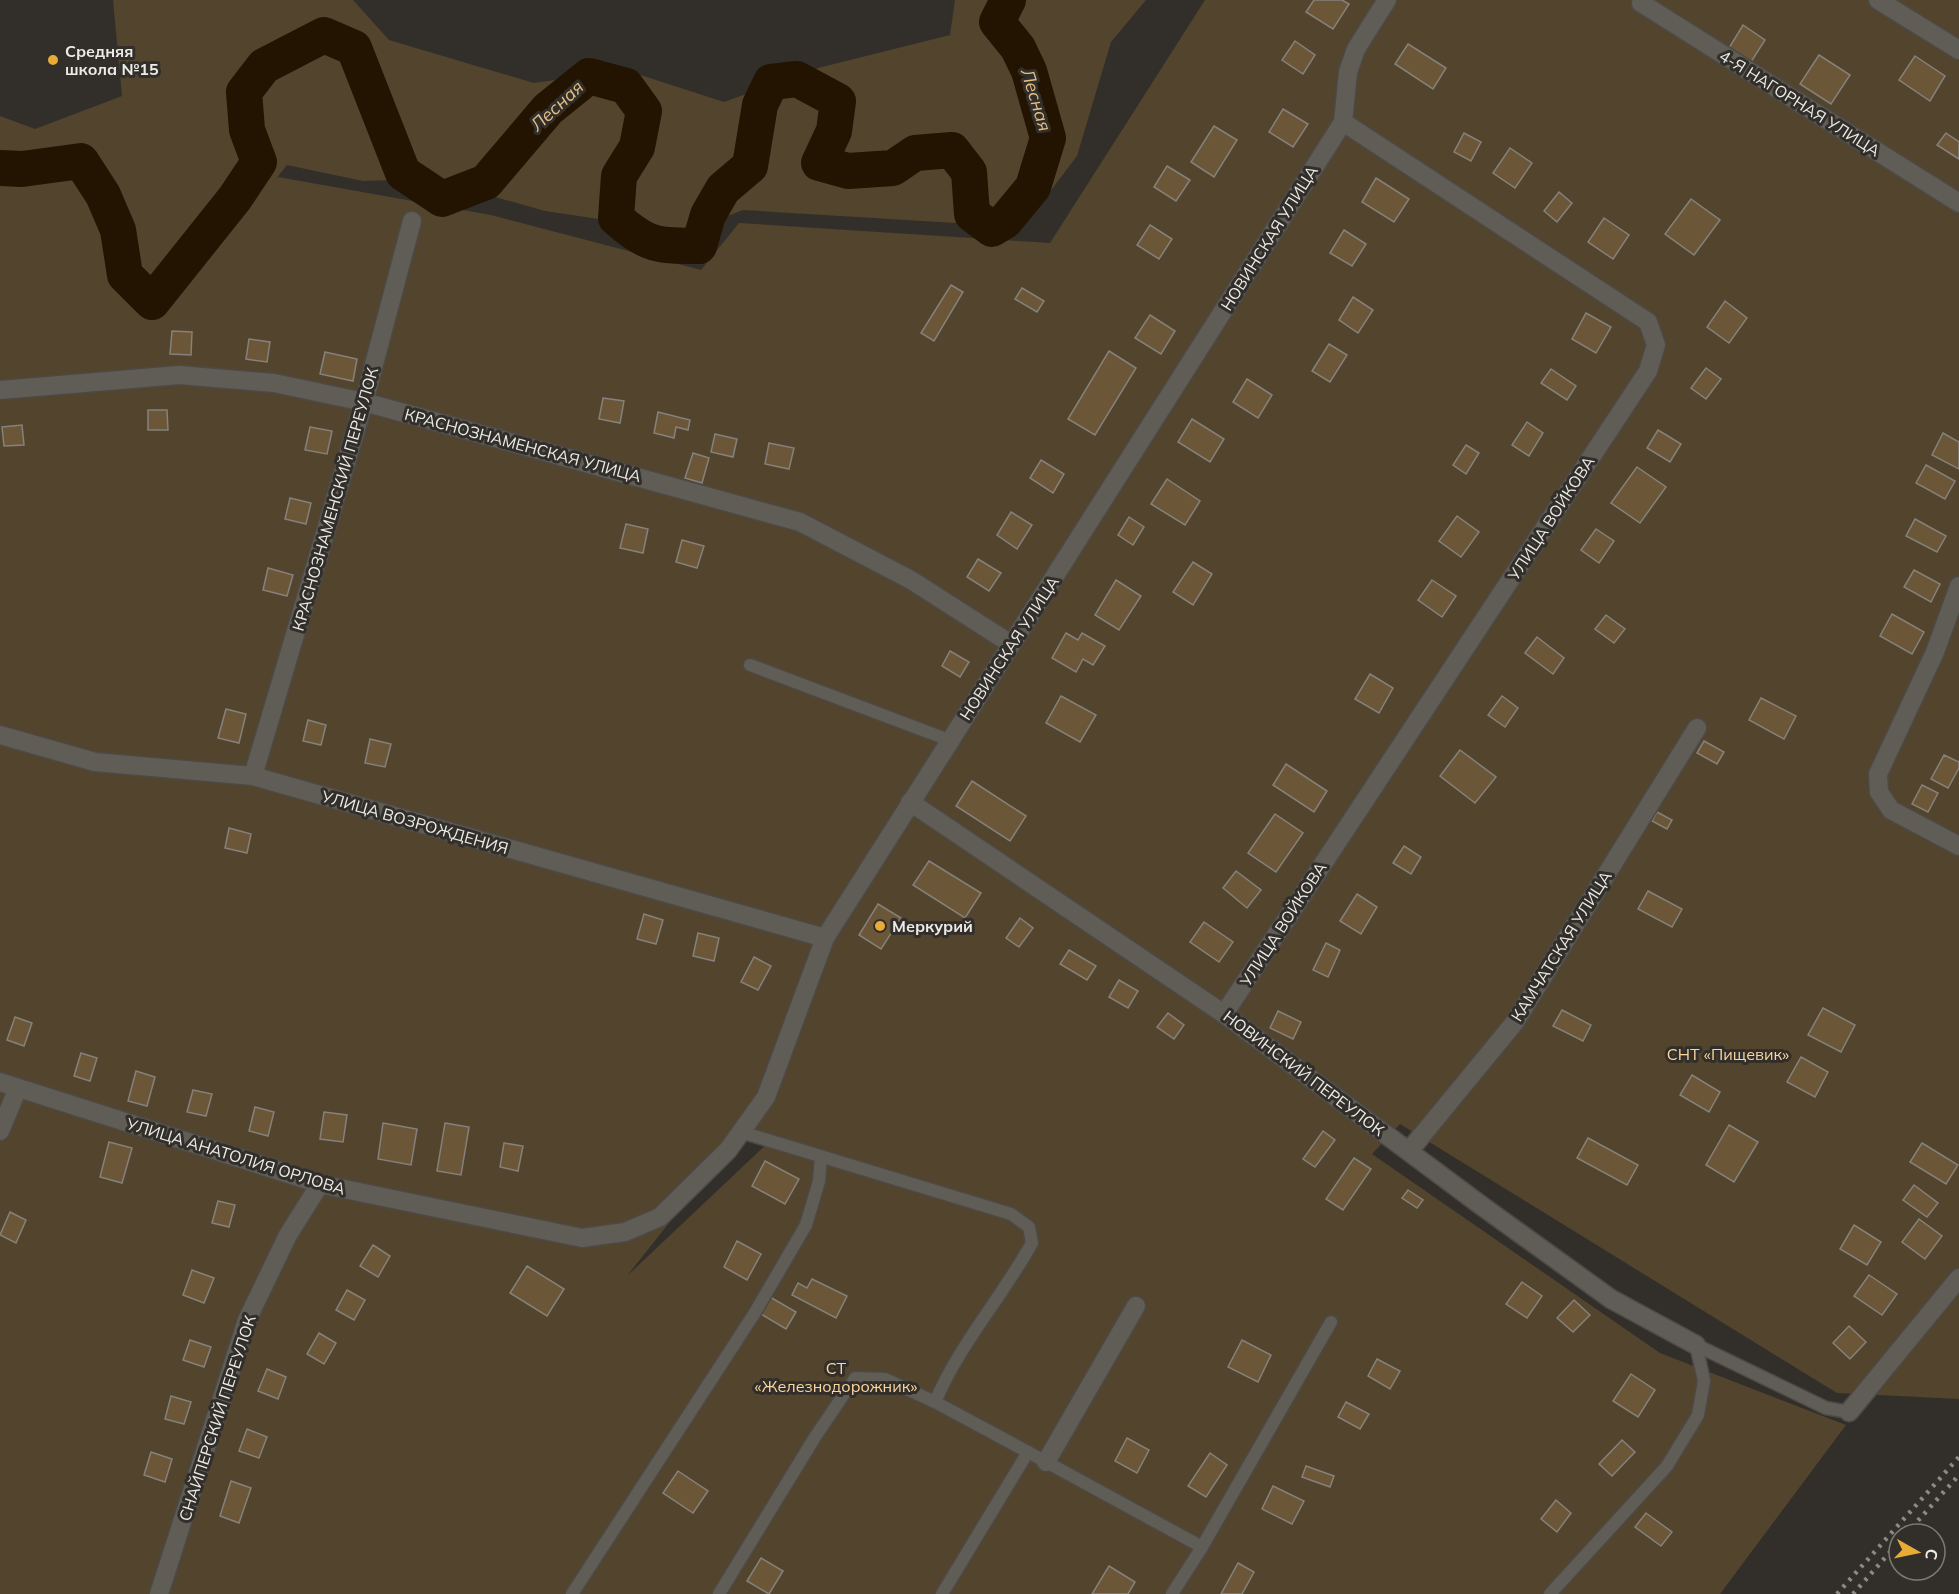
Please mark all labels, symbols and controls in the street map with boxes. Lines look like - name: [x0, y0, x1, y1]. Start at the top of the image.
- place label: Средняя школа №15: [65, 41, 159, 79]
- street label: 4-Я НАГОРНАЯ УЛИЦА: [1716, 45, 1884, 161]
- marker: Средняя школа №15: [46, 53, 60, 67]
- water label: Лесная: [1016, 65, 1057, 134]
- water label: Лесная: [525, 75, 588, 137]
- street label: НОВИНСКАЯ УЛИЦА: [1216, 162, 1322, 314]
- street label: КРАСНОЗНАМЕНСКИЙ ПЕРЕУЛОК: [288, 364, 382, 633]
- street label: КРАСНОЗНАМЕНСКАЯ УЛИЦА: [403, 404, 644, 486]
- street label: УЛИЦА ВОЙКОВА: [1503, 452, 1599, 585]
- street label: НОВИНСКАЯ УЛИЦА: [955, 572, 1063, 724]
- street label: УЛИЦА ВОЗРОЖДЕНИЯ: [318, 785, 511, 858]
- street label: УЛИЦА ВОЙКОВА: [1235, 858, 1331, 991]
- street label: КАМЧАТСКАЯ УЛИЦА: [1506, 867, 1616, 1025]
- place label: Меркурий: [892, 916, 973, 936]
- marker: Меркурий: [873, 919, 887, 933]
- street label: НОВИНСКИЙ ПЕРЕУЛОК: [1220, 1006, 1389, 1140]
- park label: СНТ «Пищевик»: [1667, 1044, 1789, 1064]
- street label: УЛИЦА АНАТОЛИЯ ОРЛОВА: [123, 1113, 348, 1199]
- street label: СНАЙПЕРСКИЙ ПЕРЕУЛОК: [174, 1312, 260, 1524]
- park label: СТ «Железнодорожник»: [755, 1358, 917, 1396]
- north arrow: [1887, 1522, 1947, 1582]
- text: С: [1921, 1547, 1943, 1561]

